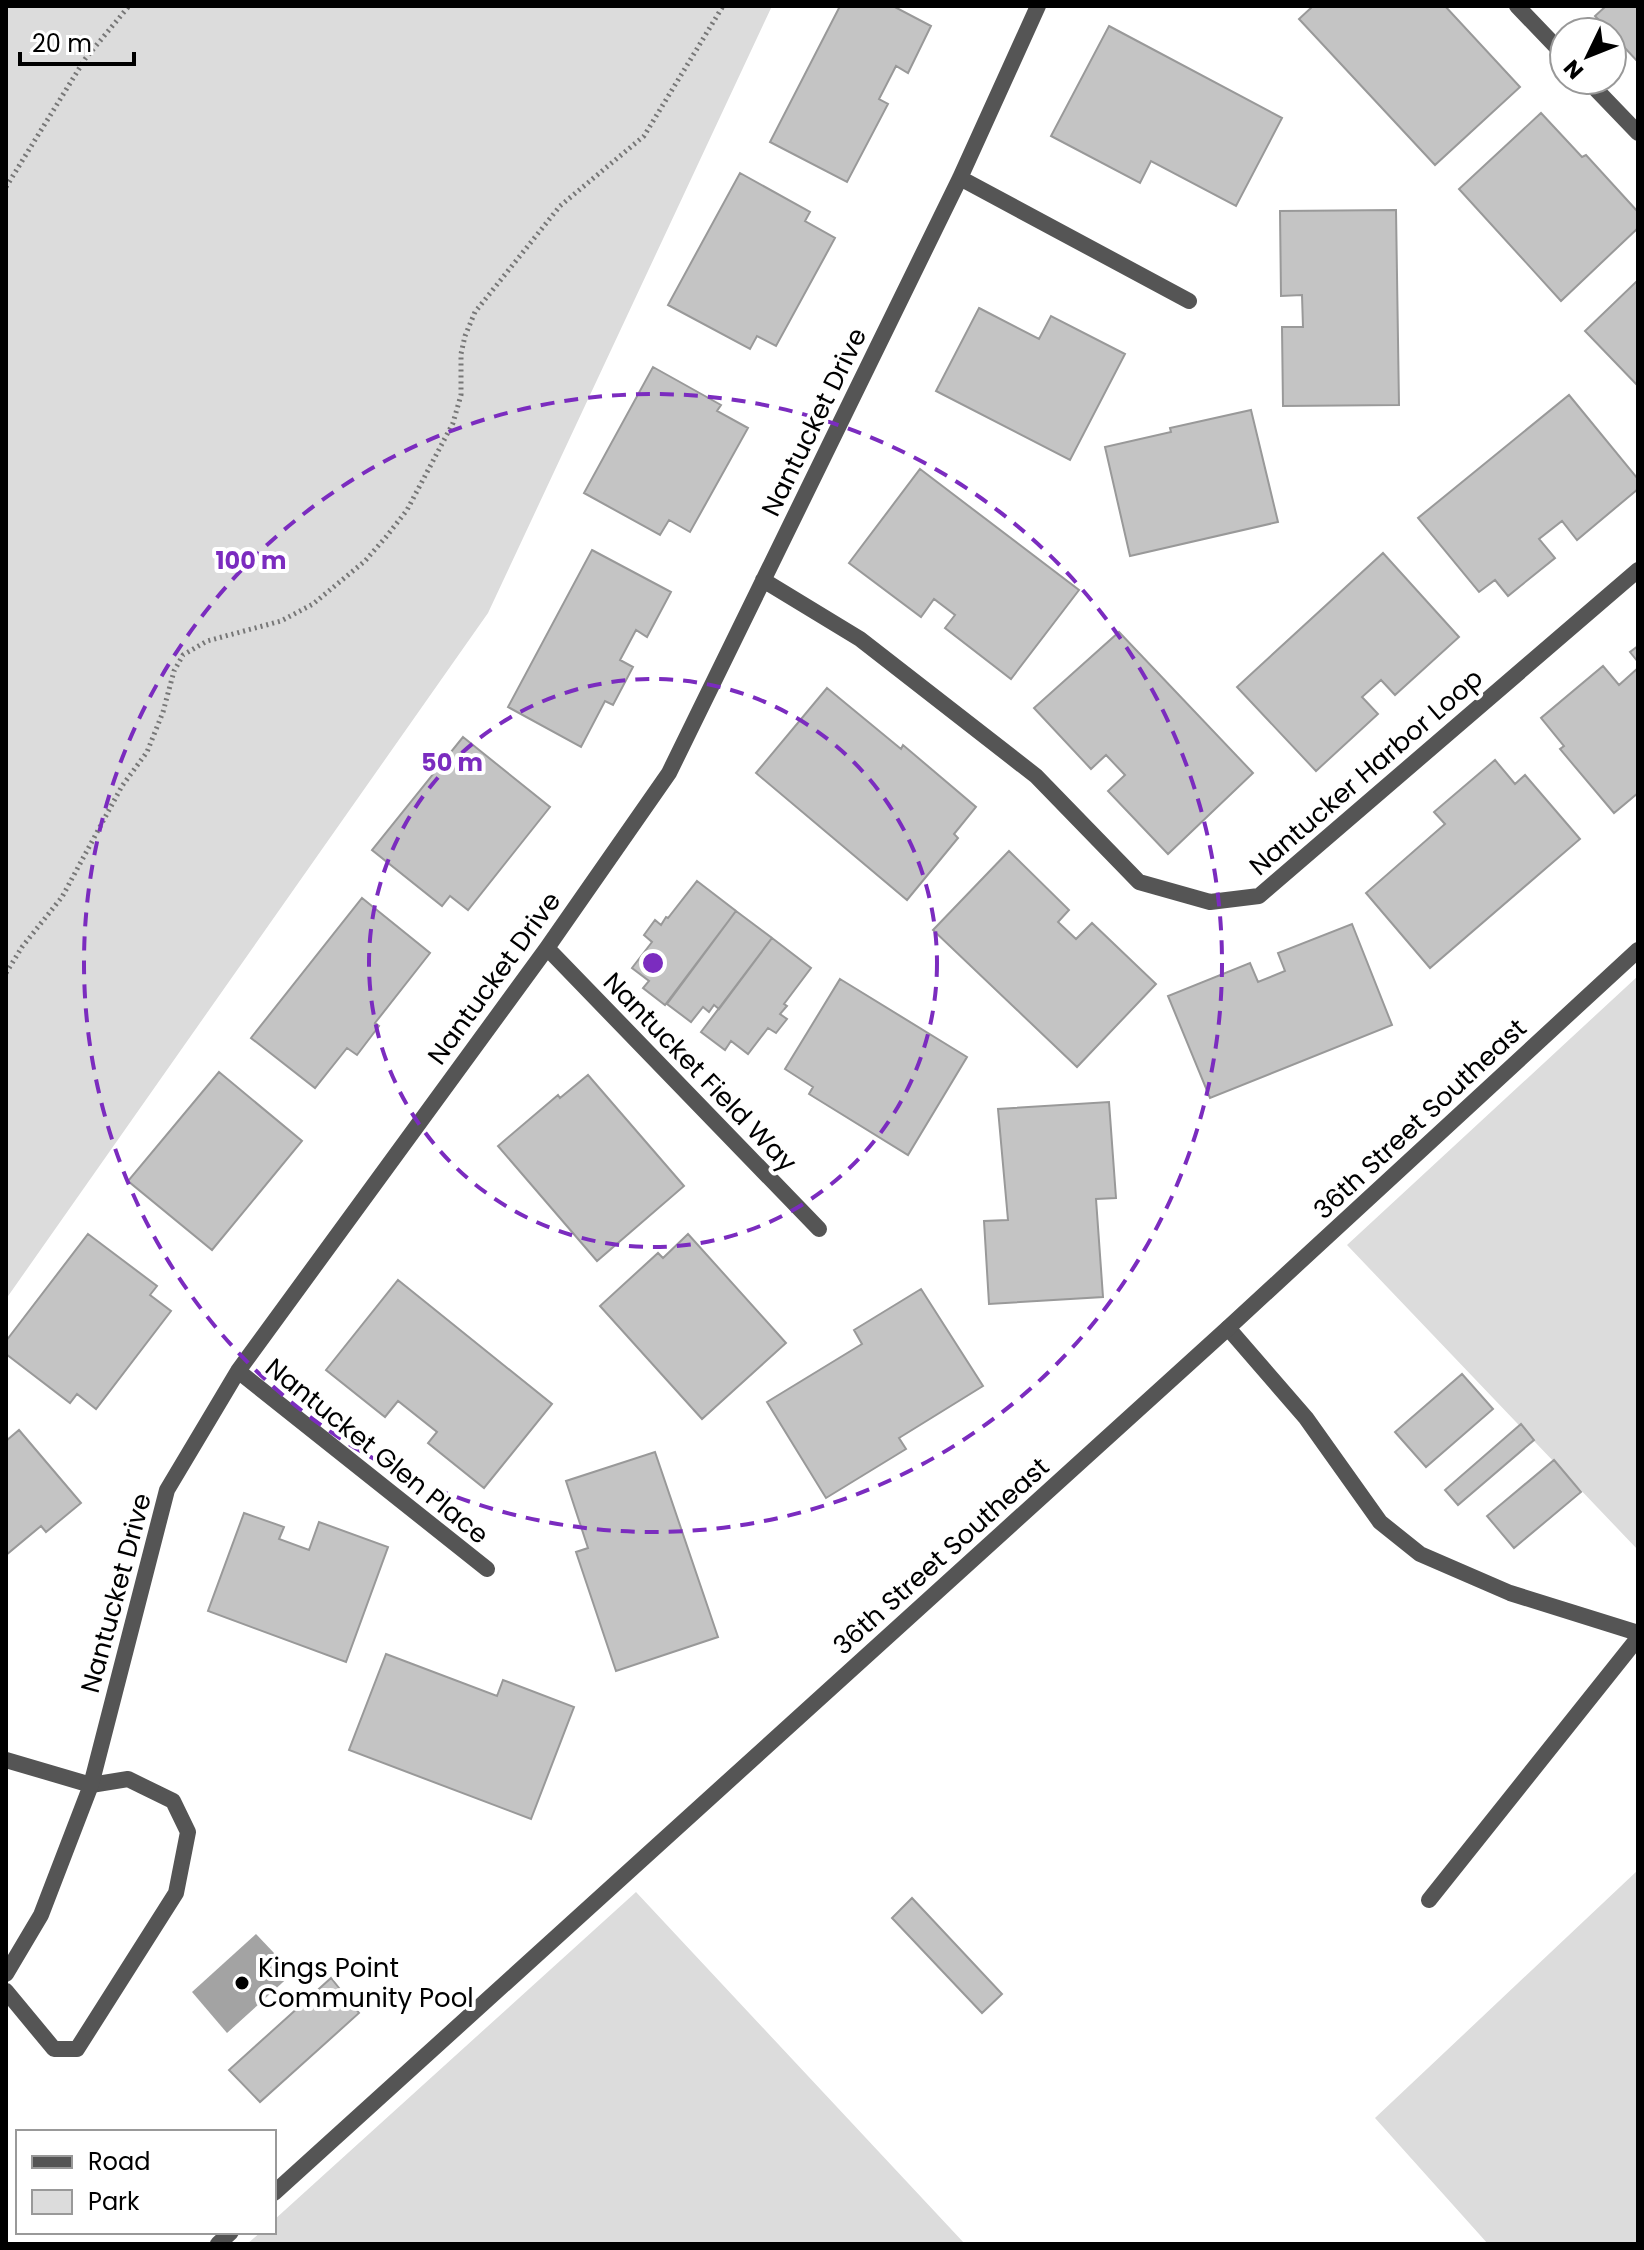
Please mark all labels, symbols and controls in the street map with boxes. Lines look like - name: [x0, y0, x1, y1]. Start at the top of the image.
- scale bar: [20, 16, 134, 66]
- north arrow: [1548, 16, 1628, 96]
- text: 20 m: [32, 27, 92, 60]
- text: N: [1557, 53, 1591, 86]
- street label: Nantucket Drive: [753, 322, 875, 522]
- text: 100 m: [216, 544, 286, 577]
- street label: Nantucker Harbor Loop: [1241, 660, 1491, 884]
- text: 50 m: [421, 746, 483, 779]
- street label: Nantucket Drive: [419, 884, 569, 1072]
- centre of rings: [639, 949, 667, 977]
- street label: Nantucket Field Way: [595, 964, 805, 1180]
- street label: 36th Street Southeast: [1306, 1011, 1534, 1227]
- street label: Nantucket Glen Place: [258, 1350, 496, 1552]
- street label: 36th Street Southeast: [825, 1449, 1057, 1663]
- street label: Nantucket Drive: [72, 1489, 160, 1697]
- place label: Kings Point Community Pool: [258, 1950, 474, 2016]
- marker: Kings Point Community Pool: [233, 1974, 251, 1992]
- legend: [16, 2130, 276, 2234]
- text: Road: [88, 2145, 150, 2178]
- text: Park: [88, 2185, 140, 2218]

